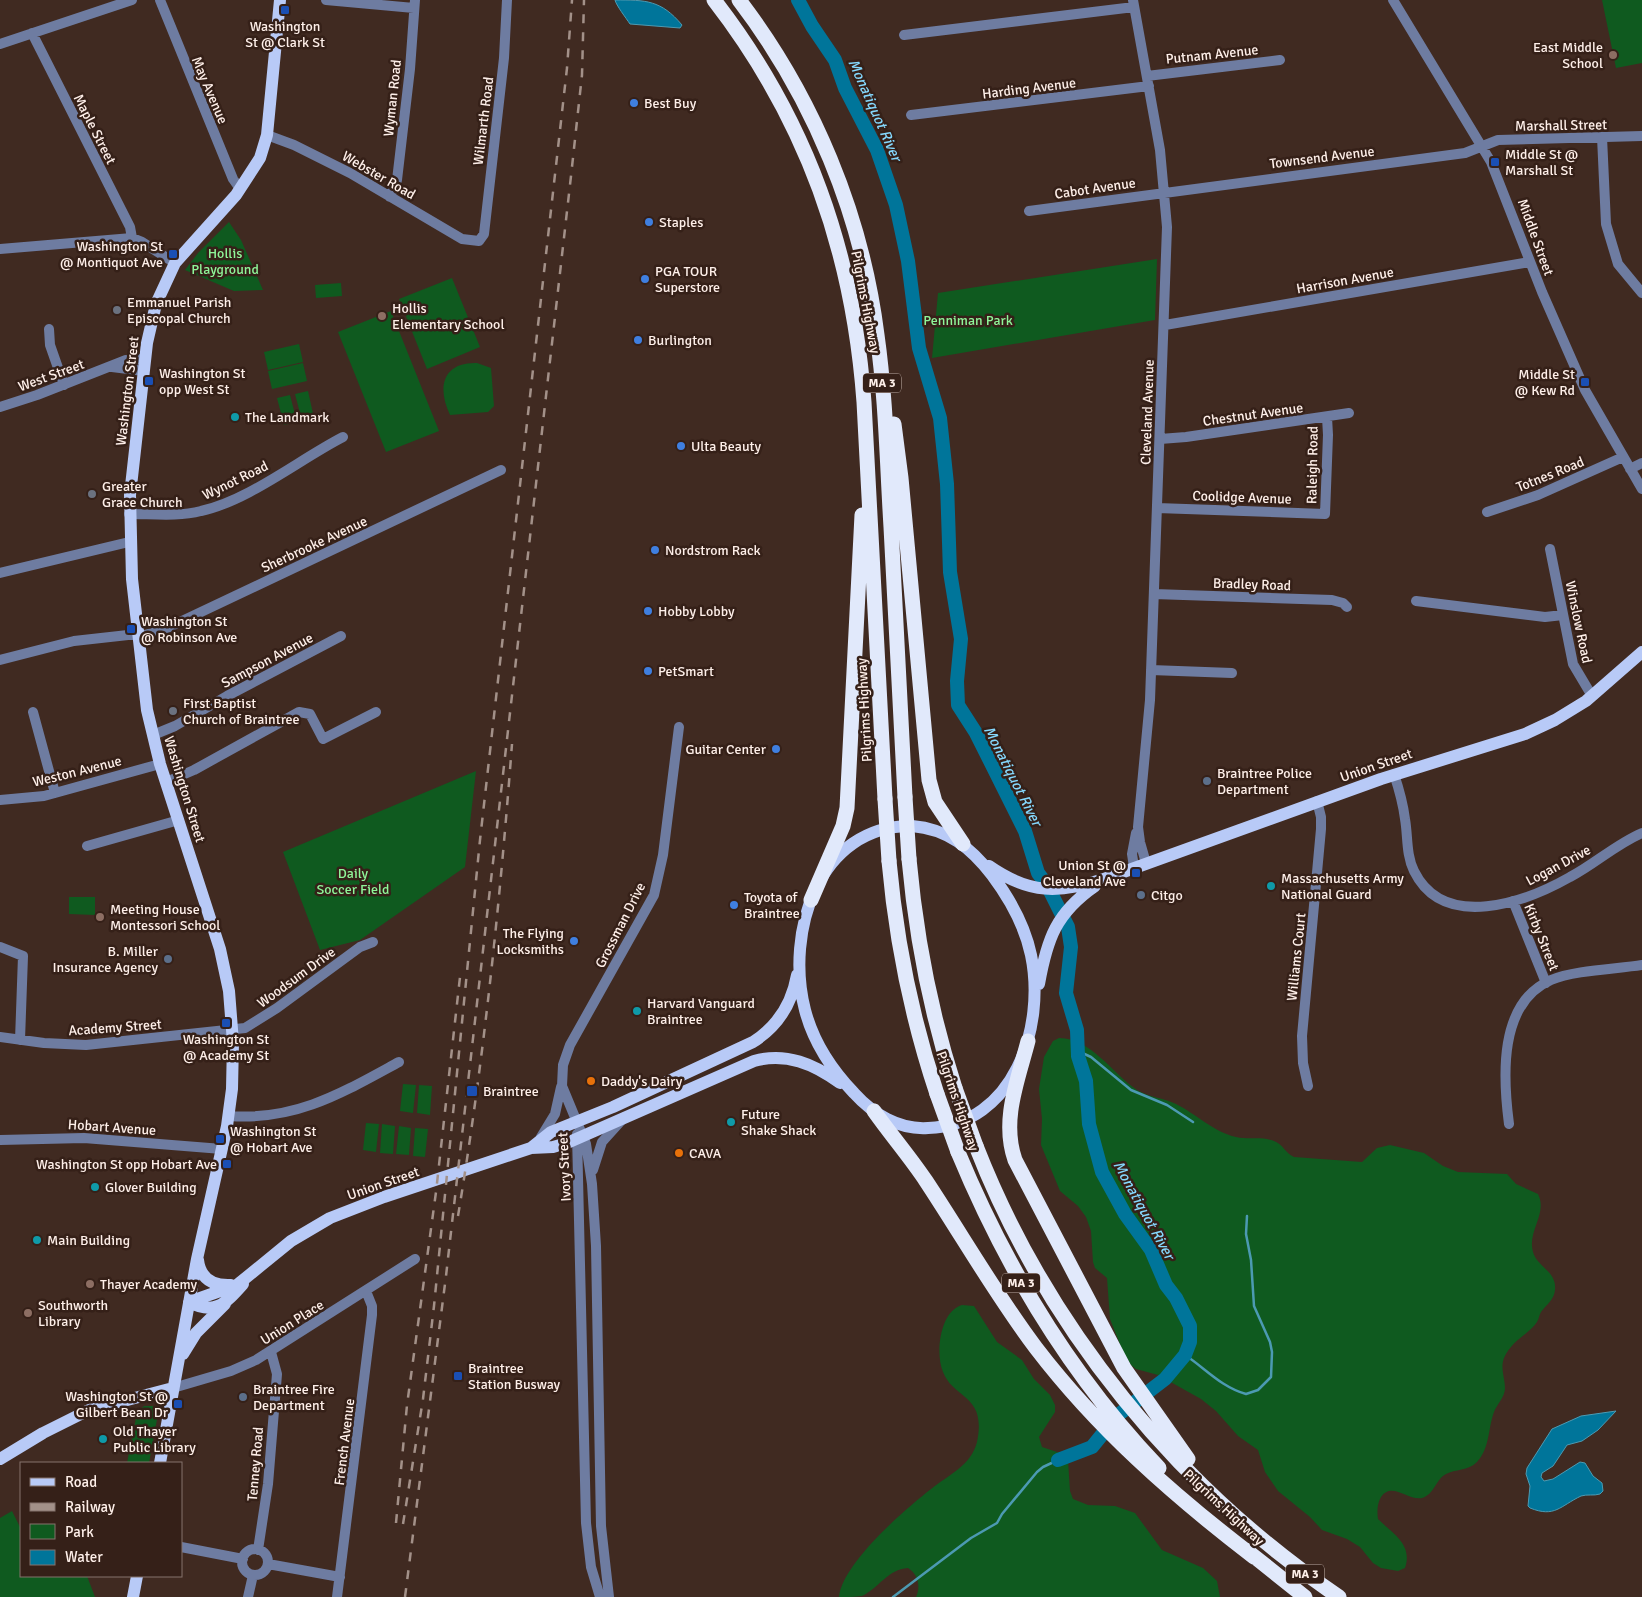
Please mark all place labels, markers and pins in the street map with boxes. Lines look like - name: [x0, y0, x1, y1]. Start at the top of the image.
- marker: Washington St @ Clark St: [279, 4, 291, 16]
- place label: Washington St @ Clark St: [245, 18, 325, 51]
- place label: East Middle School: [1533, 39, 1603, 72]
- marker: East Middle School: [1607, 49, 1619, 61]
- place label: Best Buy: [644, 95, 697, 112]
- marker: Best Buy: [628, 97, 640, 109]
- place label: Middle St @ Marshall St: [1505, 146, 1578, 179]
- marker: Middle St @ Marshall St: [1489, 156, 1501, 168]
- place label: Staples: [659, 214, 703, 231]
- marker: Staples: [643, 216, 655, 228]
- place label: Washington St @ Montiquot Ave: [60, 238, 163, 271]
- marker: Washington St @ Montiquot Ave: [167, 248, 179, 260]
- place label: PGA TOUR Superstore: [655, 263, 720, 296]
- marker: PGA TOUR Superstore: [639, 273, 651, 285]
- place label: Emmanuel Parish Episcopal Church: [127, 294, 231, 327]
- place label: Hollis Elementary School: [392, 300, 505, 333]
- marker: Emmanuel Parish Episcopal Church: [111, 304, 123, 316]
- marker: Hollis Elementary School: [376, 310, 388, 322]
- place label: Burlington: [648, 332, 712, 349]
- marker: Burlington: [632, 334, 644, 346]
- place label: Washington St opp West St: [159, 365, 246, 398]
- place label: Middle St @ Kew Rd: [1515, 366, 1575, 399]
- marker: Washington St opp West St: [143, 375, 155, 387]
- marker: Middle St @ Kew Rd: [1579, 376, 1591, 388]
- place label: The Landmark: [245, 409, 329, 426]
- marker: The Landmark: [229, 411, 241, 423]
- place label: Ulta Beauty: [691, 438, 762, 455]
- marker: Ulta Beauty: [675, 440, 687, 452]
- place label: Greater Grace Church: [102, 478, 183, 511]
- marker: Greater Grace Church: [86, 488, 98, 500]
- place label: Nordstrom Rack: [665, 542, 761, 559]
- marker: Nordstrom Rack: [649, 544, 661, 556]
- place label: Hobby Lobby: [658, 603, 735, 620]
- marker: Hobby Lobby: [642, 605, 654, 617]
- place label: Washington St @ Robinson Ave: [141, 613, 237, 646]
- marker: Washington St @ Robinson Ave: [125, 623, 137, 635]
- place label: PetSmart: [658, 663, 714, 680]
- marker: PetSmart: [642, 665, 654, 677]
- place label: First Baptist Church of Braintree: [183, 695, 300, 728]
- marker: First Baptist Church of Braintree: [167, 705, 179, 717]
- place label: Guitar Center: [686, 741, 767, 758]
- marker: Guitar Center: [770, 743, 782, 755]
- place label: Braintree Police Department: [1217, 765, 1312, 798]
- marker: Braintree Police Department: [1201, 775, 1213, 787]
- place label: Union St @ Cleveland Ave: [1043, 857, 1126, 890]
- marker: Union St @ Cleveland Ave: [1130, 867, 1142, 879]
- place label: Massachusetts Army National Guard: [1281, 870, 1404, 903]
- marker: Massachusetts Army National Guard: [1265, 880, 1277, 892]
- place label: Citgo: [1151, 887, 1183, 904]
- place label: Toyota of Braintree: [744, 889, 800, 922]
- marker: Citgo: [1135, 889, 1147, 901]
- marker: Toyota of Braintree: [728, 899, 740, 911]
- place label: Meeting House Montessori School: [110, 901, 220, 934]
- marker: Meeting House Montessori School: [94, 911, 106, 923]
- place label: The Flying Locksmiths: [496, 925, 564, 958]
- marker: The Flying Locksmiths: [568, 935, 580, 947]
- place label: B. Miller Insurance Agency: [52, 943, 159, 976]
- marker: B. Miller Insurance Agency: [162, 953, 174, 965]
- place label: Harvard Vanguard Braintree: [647, 995, 755, 1028]
- marker: Harvard Vanguard Braintree: [631, 1005, 643, 1017]
- marker: Washington St @ Academy St: [220, 1017, 232, 1029]
- place label: Washington St @ Academy St: [183, 1031, 269, 1064]
- place label: Daddy's Dairy: [601, 1073, 683, 1090]
- marker: Daddy's Dairy: [585, 1075, 597, 1087]
- place label: Braintree: [483, 1083, 539, 1100]
- marker: Braintree: [465, 1084, 479, 1098]
- place label: Future Shake Shack: [741, 1106, 816, 1139]
- marker: Future Shake Shack: [725, 1116, 737, 1128]
- place label: Washington St @ Hobart Ave: [230, 1123, 317, 1156]
- marker: Washington St @ Hobart Ave: [214, 1133, 226, 1145]
- place label: CAVA: [689, 1145, 722, 1162]
- marker: CAVA: [673, 1147, 685, 1159]
- place label: Washington St opp Hobart Ave: [36, 1156, 217, 1173]
- marker: Washington St opp Hobart Ave: [221, 1158, 233, 1170]
- place label: Glover Building: [105, 1179, 197, 1196]
- marker: Glover Building: [89, 1181, 101, 1193]
- place label: Main Building: [47, 1232, 130, 1249]
- marker: Main Building: [31, 1234, 43, 1246]
- place label: Thayer Academy: [100, 1276, 197, 1293]
- marker: Thayer Academy: [84, 1278, 96, 1290]
- place label: Southworth Library: [38, 1297, 108, 1330]
- marker: Southworth Library: [22, 1307, 34, 1319]
- place label: Braintree Station Busway: [468, 1360, 561, 1393]
- marker: Braintree Station Busway: [452, 1370, 464, 1382]
- place label: Braintree Fire Department: [253, 1381, 335, 1414]
- place label: Washington St @ Gilbert Bean Dr: [65, 1388, 169, 1421]
- marker: Braintree Fire Department: [237, 1391, 249, 1403]
- marker: Washington St @ Gilbert Bean Dr: [172, 1398, 184, 1410]
- place label: Old Thayer Public Library: [113, 1423, 196, 1456]
- marker: Old Thayer Public Library: [97, 1433, 109, 1445]

